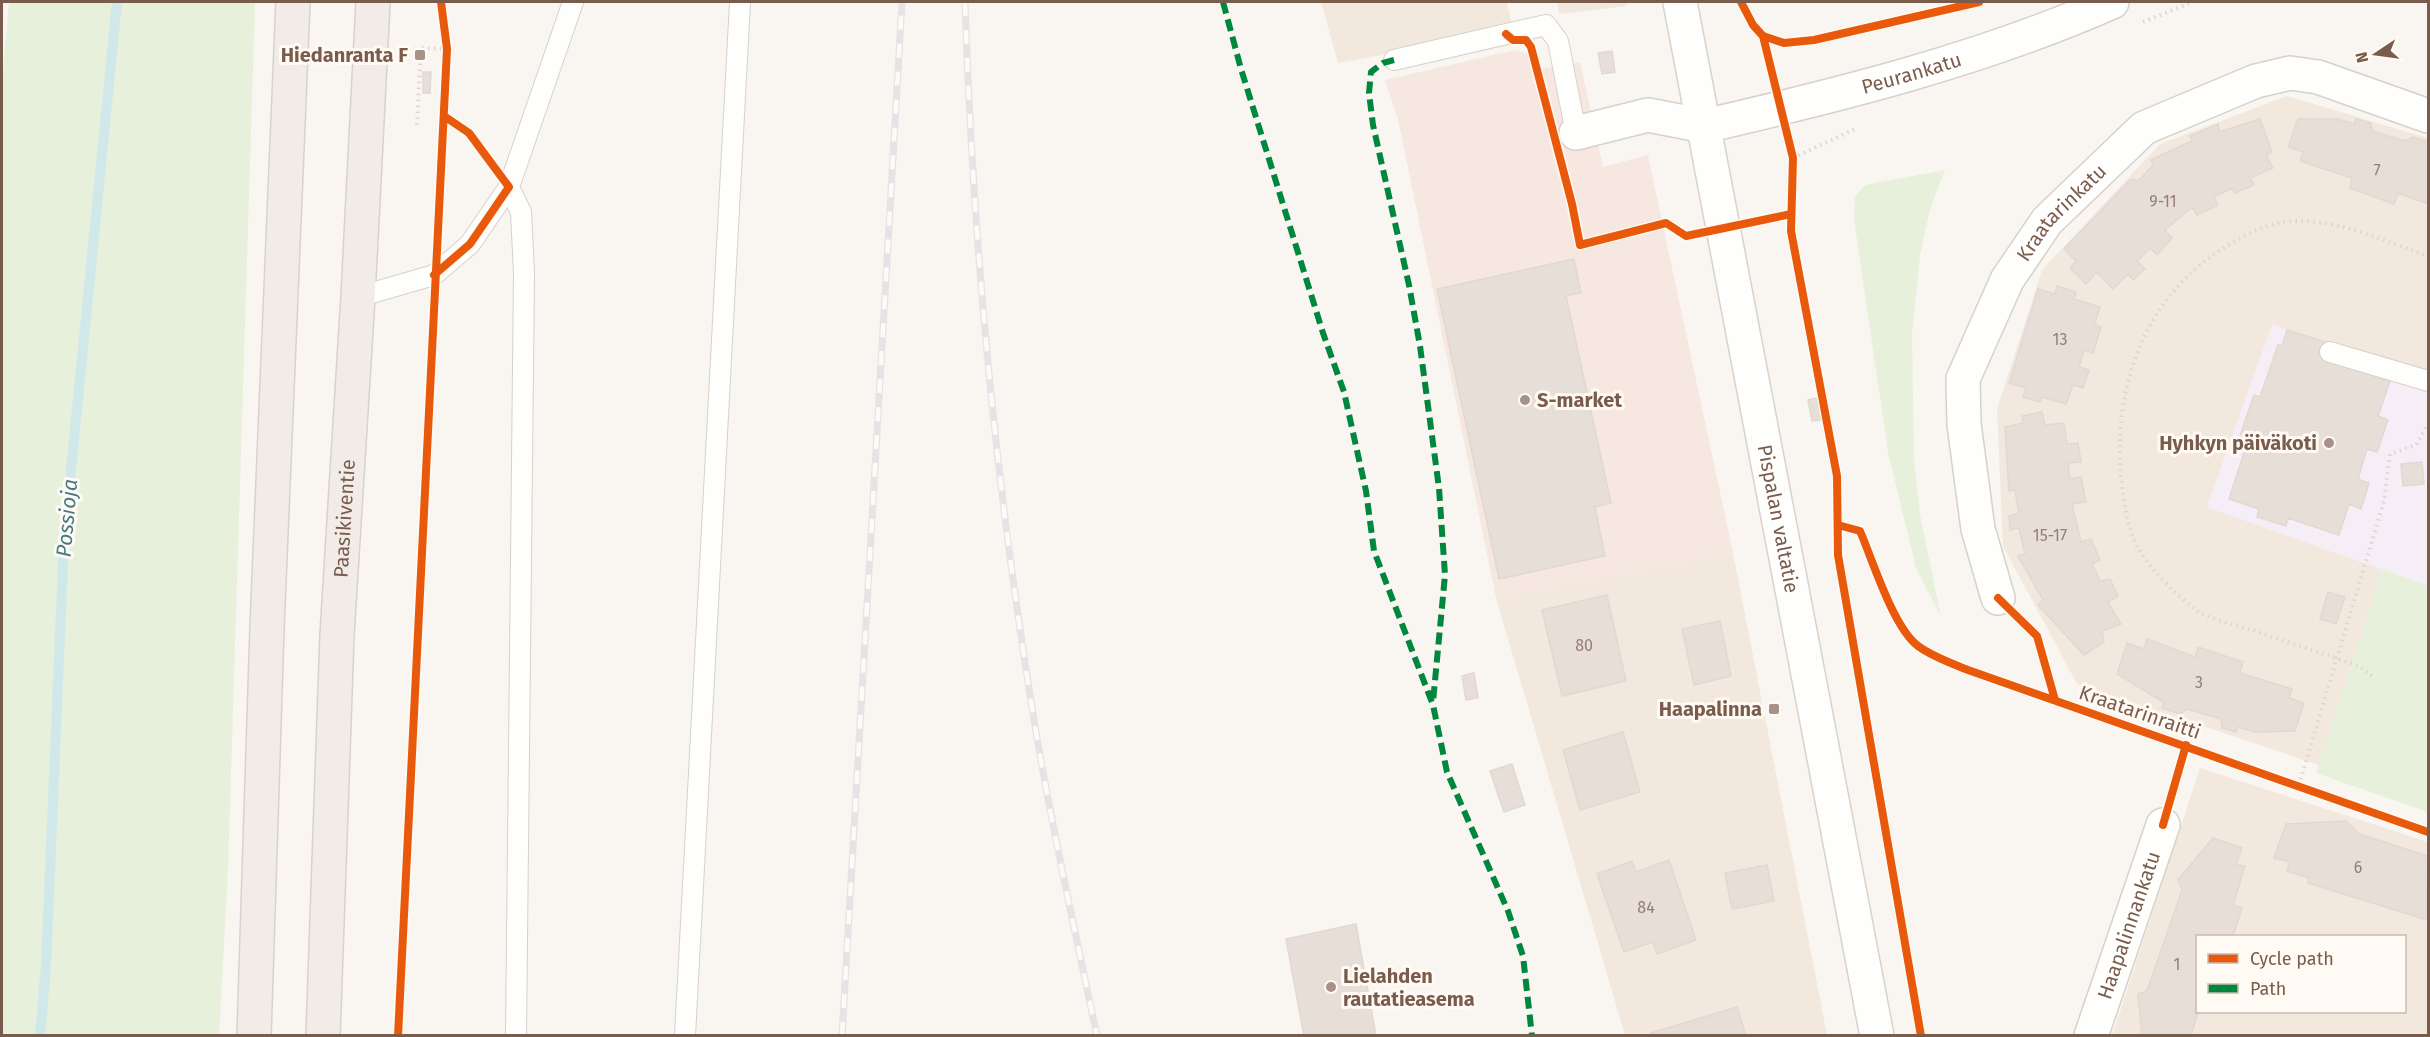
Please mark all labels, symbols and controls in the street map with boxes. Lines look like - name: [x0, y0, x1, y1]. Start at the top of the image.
- north arrow: [2346, 24, 2406, 84]
- place label: Hiedanranta F: [281, 43, 408, 67]
- street label: Peurankatu: [1859, 47, 1964, 99]
- marker: Hiedanranta F: [413, 48, 427, 62]
- text: N: [2351, 50, 2372, 65]
- street label: Kraatarinkatu: [2011, 159, 2111, 266]
- house number: 7: [2373, 161, 2381, 180]
- house number: 9-11: [2149, 192, 2177, 211]
- house number: 13: [2053, 330, 2067, 349]
- place label: S-market: [1537, 388, 1622, 412]
- marker: S-market: [1518, 393, 1532, 407]
- place label: Hyhkyn päiväkoti: [2159, 431, 2317, 455]
- marker: Hyhkyn päiväkoti: [2322, 436, 2336, 450]
- street label: Pispalan valtatie: [1753, 443, 1804, 595]
- street label: Paasikiventie: [329, 458, 360, 579]
- water label: Possioja: [51, 478, 83, 558]
- house number: 15-17: [2033, 526, 2067, 545]
- house number: 80: [1575, 636, 1593, 655]
- house number: 3: [2195, 673, 2203, 692]
- street label: Kraatarinraitti: [2076, 680, 2204, 744]
- place label: Haapalinna: [1659, 697, 1762, 721]
- marker: Haapalinna: [1767, 702, 1781, 716]
- street label: Haapalinnankatu: [2092, 848, 2165, 1002]
- house number: 6: [2354, 858, 2362, 877]
- house number: 84: [1637, 898, 1655, 917]
- legend: [2196, 935, 2406, 1013]
- text: Cycle path: [2250, 948, 2334, 970]
- house number: 1: [2174, 955, 2180, 974]
- place label: Lielahden rautatieasema: [1343, 964, 1475, 1011]
- text: Path: [2250, 978, 2286, 1000]
- marker: Lielahden rautatieasema: [1324, 980, 1338, 994]

